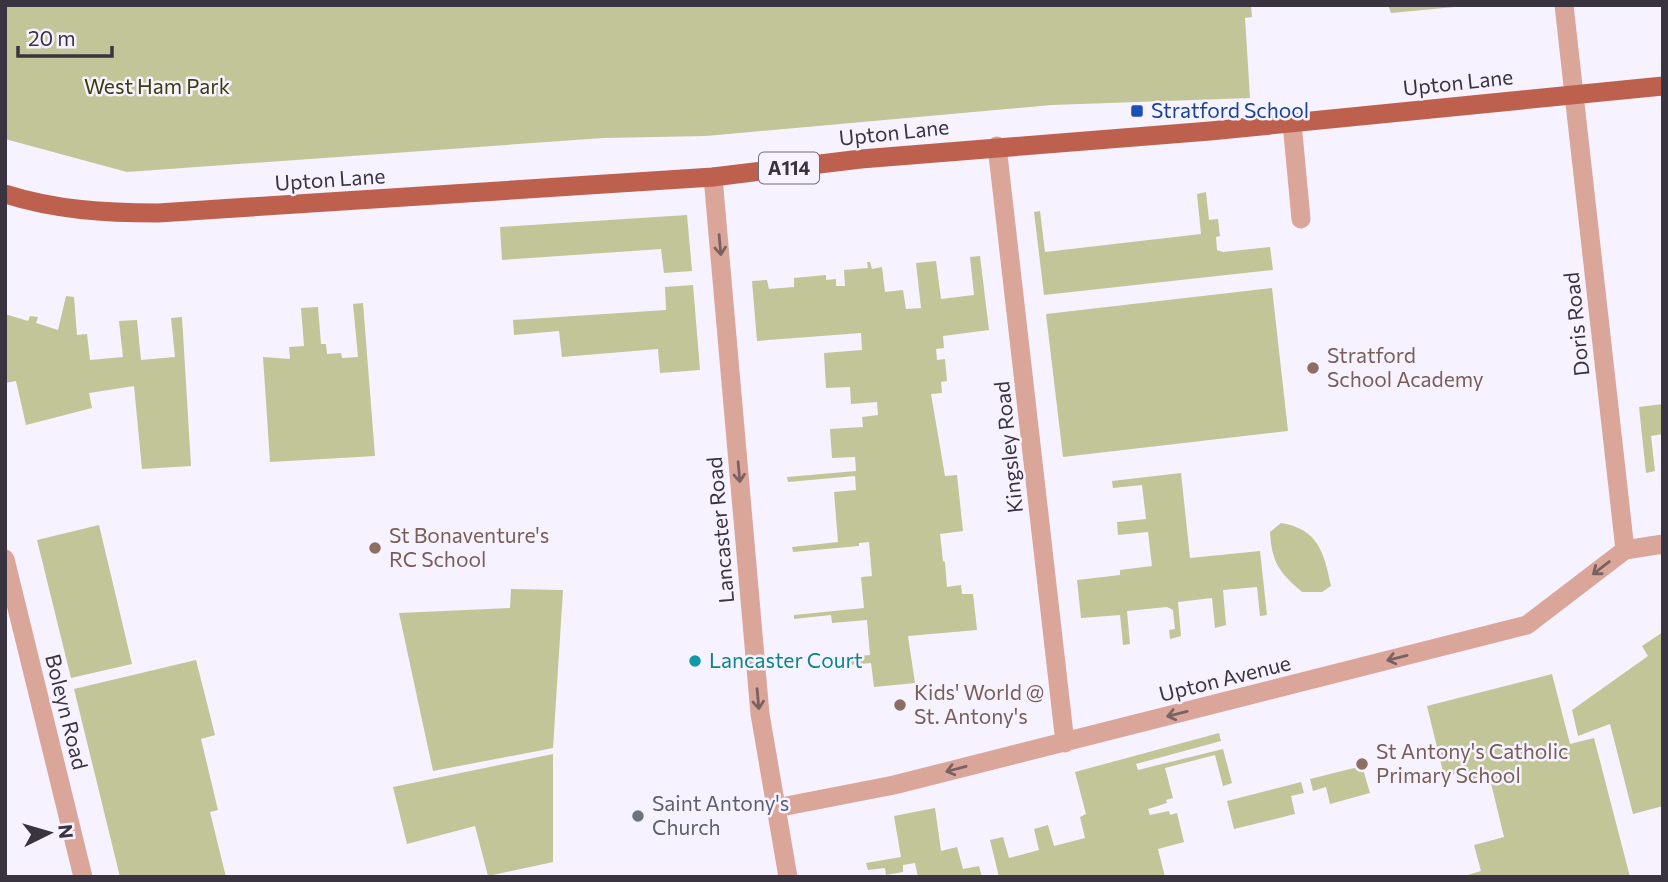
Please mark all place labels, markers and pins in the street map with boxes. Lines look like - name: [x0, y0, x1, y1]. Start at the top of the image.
- place label: Stratford School: [1151, 97, 1309, 122]
- marker: Stratford School: [1129, 103, 1145, 119]
- place label: Stratford School Academy: [1327, 342, 1484, 391]
- marker: Stratford School Academy: [1305, 360, 1321, 376]
- place label: St Bonaventure's RC School: [389, 522, 549, 571]
- marker: St Bonaventure's RC School: [367, 540, 383, 556]
- place label: Lancaster Court: [709, 647, 863, 672]
- marker: Lancaster Court: [687, 653, 703, 669]
- place label: Kids' World @ St. Antony's: [914, 679, 1044, 728]
- marker: Kids' World @ St. Antony's: [892, 697, 908, 713]
- place label: St Antony's Catholic Primary School: [1376, 738, 1568, 787]
- marker: St Antony's Catholic Primary School: [1354, 756, 1370, 772]
- place label: Saint Antony's Church: [652, 790, 789, 839]
- marker: Saint Antony's Church: [630, 808, 646, 824]

